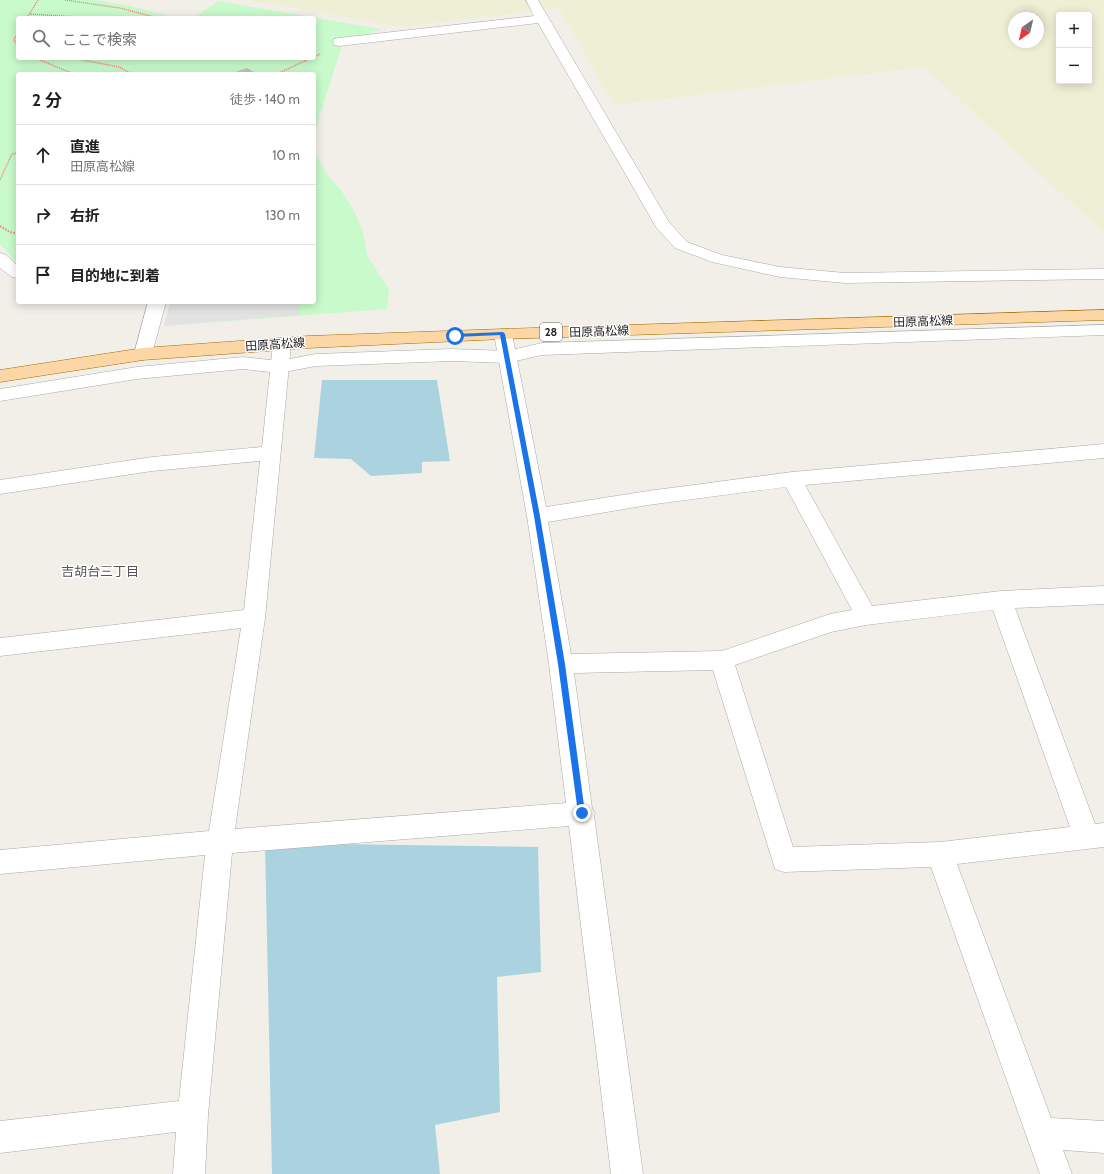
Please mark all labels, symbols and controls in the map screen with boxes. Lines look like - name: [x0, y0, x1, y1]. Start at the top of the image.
- north arrow: [1008, 12, 1044, 48]
- map controls: [1056, 12, 1092, 84]
- button: +: [1056, 12, 1092, 48]
- search box: [16, 16, 316, 60]
- icon: search: [30, 27, 52, 49]
- text: ここで検索: [62, 31, 137, 49]
- button: −: [1056, 48, 1092, 84]
- text: 2 分: [32, 90, 62, 110]
- text: 徒歩 · 140 m: [230, 91, 300, 107]
- text: 直進: [70, 138, 100, 156]
- icon: ahead: [32, 144, 54, 166]
- text: 10 m: [272, 147, 300, 163]
- text: 田原高松線: [70, 158, 135, 174]
- icon: right: [32, 204, 54, 226]
- text: 右折: [70, 207, 100, 225]
- text: 130 m: [265, 207, 300, 223]
- icon: arrive: [32, 264, 54, 286]
- text: 目的地に到着: [70, 267, 160, 285]
- street label: 田原高松線: [893, 312, 953, 330]
- street label: 田原高松線: [569, 322, 629, 340]
- road number: 28: [540, 323, 562, 341]
- route start: [446, 327, 464, 345]
- street label: 田原高松線: [245, 334, 305, 354]
- district label: 吉胡台三丁目: [61, 563, 139, 579]
- route end: [573, 804, 591, 822]

